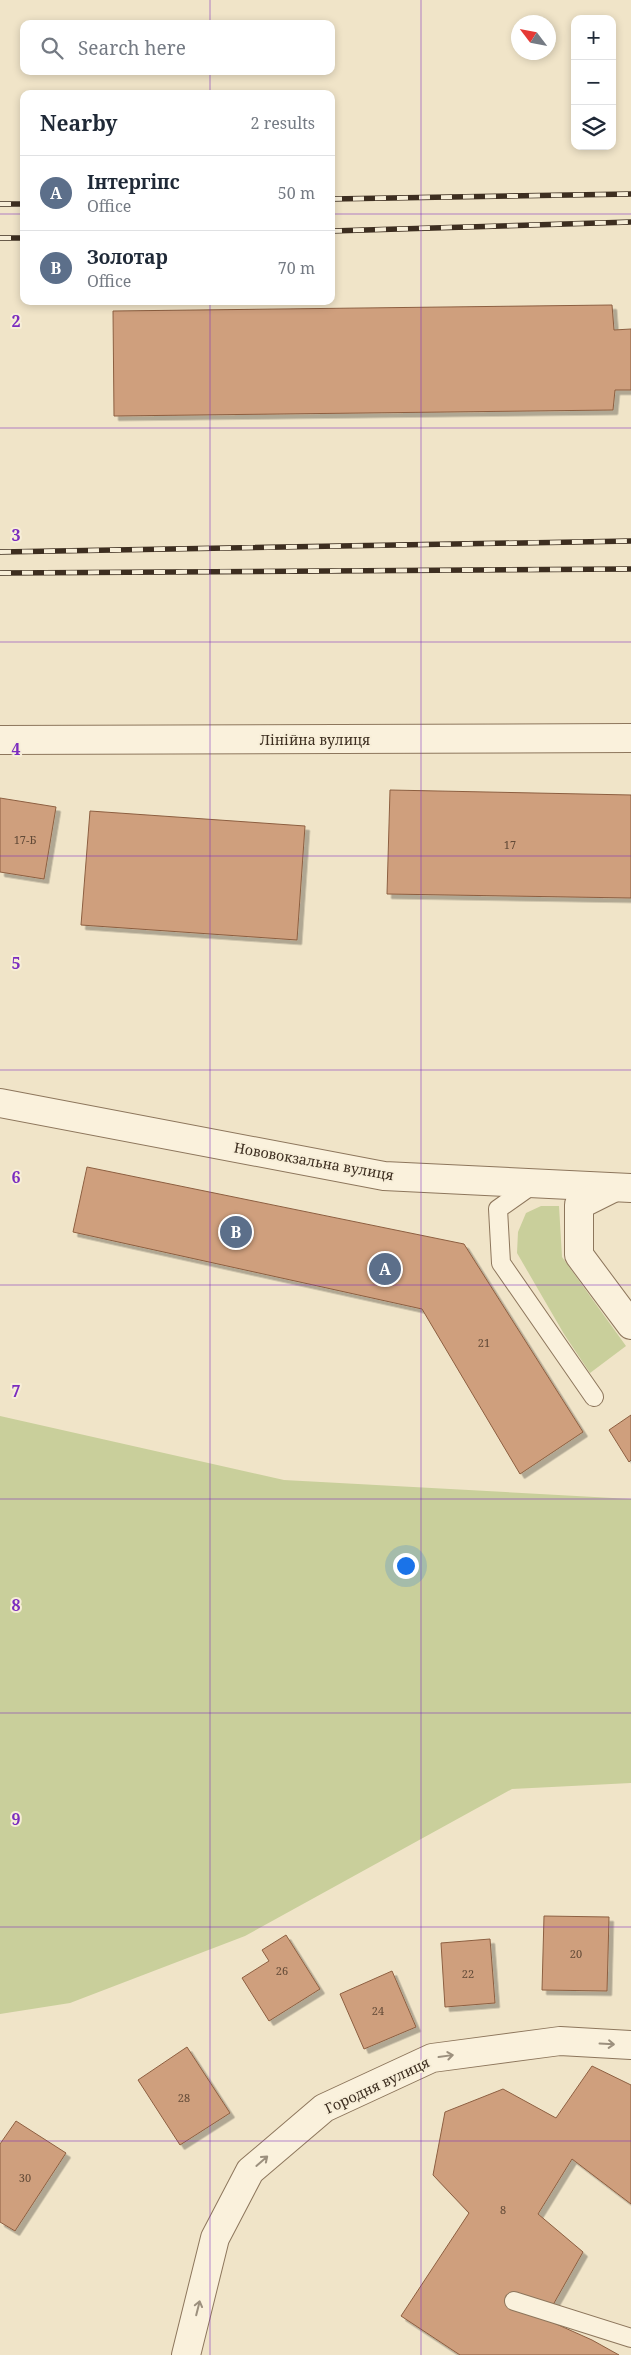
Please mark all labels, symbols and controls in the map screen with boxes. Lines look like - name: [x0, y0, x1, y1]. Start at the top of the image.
- north arrow: [511, 15, 556, 60]
- map controls: [571, 15, 616, 150]
- button: +: [571, 15, 616, 60]
- search box: [20, 20, 335, 75]
- icon: search: [38, 34, 66, 62]
- text: Search here: [78, 35, 186, 61]
- button: −: [571, 60, 616, 105]
- button: layers: [571, 105, 616, 150]
- text: Nearby: [40, 109, 118, 137]
- text: 2 results: [251, 112, 315, 134]
- text: Інтергіпс: [87, 169, 180, 195]
- text: A: [50, 182, 62, 204]
- text: 50 m: [278, 182, 315, 204]
- text: Office: [87, 195, 131, 217]
- text: Золотар: [87, 244, 168, 270]
- text: B: [51, 257, 61, 279]
- text: 70 m: [278, 257, 315, 279]
- text: Office: [87, 270, 131, 292]
- text: 2: [11, 310, 21, 332]
- text: 3: [11, 524, 21, 546]
- street label: Лінійна вулиця: [260, 730, 370, 749]
- text: 4: [11, 738, 21, 760]
- house number: 17-Б: [14, 832, 36, 847]
- house number: 17: [504, 837, 516, 852]
- text: 5: [11, 952, 21, 974]
- street label: Нововокзальна вулиця: [233, 1138, 395, 1184]
- text: 6: [11, 1166, 21, 1188]
- pin: B: [220, 1213, 252, 1251]
- pin: A: [369, 1250, 401, 1288]
- house number: 21: [478, 1335, 490, 1350]
- text: 7: [11, 1380, 21, 1402]
- your location: [393, 1553, 419, 1579]
- text: 8: [11, 1594, 21, 1616]
- text: 9: [11, 1808, 21, 1830]
- house number: 20: [570, 1946, 582, 1961]
- house number: 26: [276, 1963, 288, 1978]
- house number: 22: [462, 1966, 474, 1981]
- house number: 24: [372, 2003, 384, 2018]
- one-way arrow: [599, 2039, 615, 2048]
- one-way arrow: [438, 2051, 454, 2061]
- street label: Городня вулиця: [322, 2052, 433, 2118]
- house number: 28: [178, 2090, 190, 2105]
- one-way arrow: [255, 2156, 268, 2167]
- house number: 30: [19, 2170, 31, 2185]
- house number: 8: [500, 2202, 506, 2217]
- one-way arrow: [194, 2300, 203, 2316]

